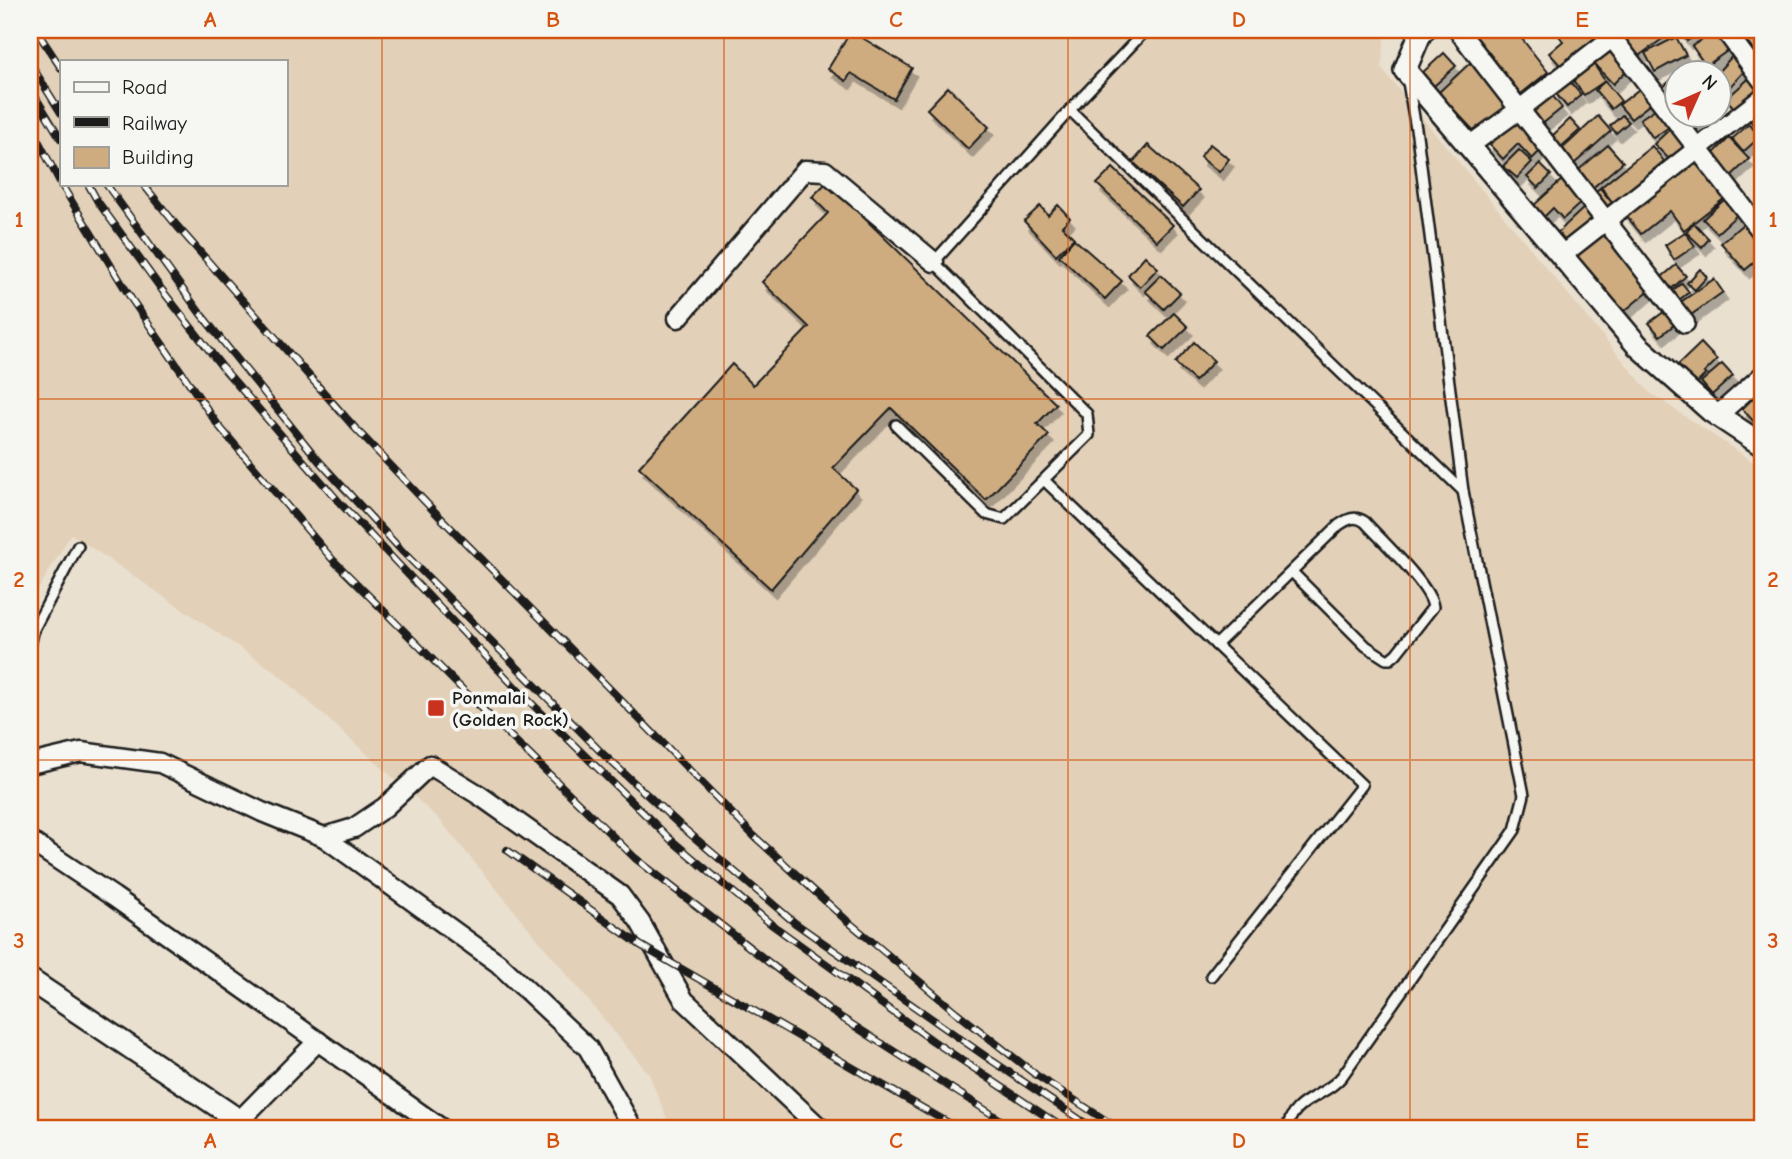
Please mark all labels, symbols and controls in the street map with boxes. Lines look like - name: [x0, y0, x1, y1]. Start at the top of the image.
- text: A: [204, 6, 217, 33]
- text: B: [546, 6, 560, 33]
- text: C: [889, 6, 903, 33]
- text: D: [1232, 6, 1246, 33]
- text: E: [1575, 6, 1589, 33]
- legend: [60, 60, 287, 186]
- north arrow: [1662, 60, 1732, 130]
- text: N: [1697, 71, 1721, 95]
- text: Road: [122, 75, 167, 99]
- text: Railway: [122, 111, 187, 135]
- text: Building: [122, 145, 194, 169]
- text: 1: [14, 206, 24, 233]
- text: 1: [1768, 206, 1778, 233]
- text: 2: [13, 566, 25, 593]
- text: 2: [1767, 566, 1779, 593]
- place label: Ponmalai (Golden Rock): [452, 687, 569, 731]
- marker: Ponmalai (Golden Rock): [426, 698, 446, 718]
- text: 3: [13, 927, 25, 954]
- text: 3: [1767, 927, 1779, 954]
- text: A: [204, 1127, 217, 1154]
- text: B: [546, 1127, 560, 1154]
- text: C: [889, 1127, 903, 1154]
- text: D: [1232, 1127, 1246, 1154]
- text: E: [1575, 1127, 1589, 1154]

